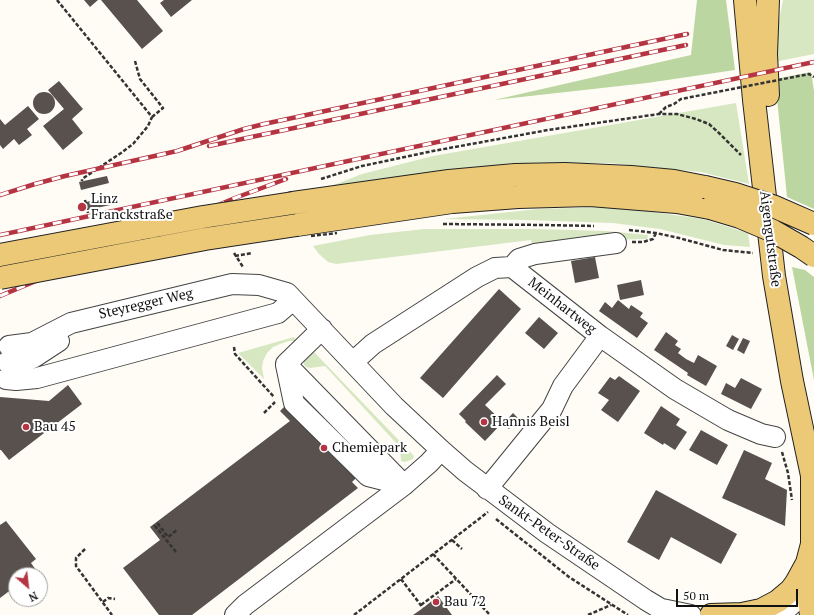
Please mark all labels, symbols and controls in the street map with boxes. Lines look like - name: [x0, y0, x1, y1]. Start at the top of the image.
- street label: Aigengutstraße: [756, 190, 784, 288]
- place label: Linz Franckstraße: [91, 191, 173, 224]
- marker: Linz Franckstraße: [76, 201, 88, 213]
- street label: Meinhartweg: [525, 274, 599, 338]
- street label: Steyregger Weg: [97, 285, 195, 323]
- place label: Hannis Beisl: [492, 414, 570, 430]
- marker: Hannis Beisl: [479, 417, 489, 427]
- place label: Bau 45: [34, 419, 76, 435]
- marker: Bau 45: [21, 422, 31, 432]
- place label: Chemiepark: [332, 440, 407, 456]
- marker: Chemiepark: [319, 443, 329, 453]
- street label: Sankt-Peter-Straße: [495, 492, 603, 574]
- north arrow: [8, 567, 48, 607]
- scale bar: [678, 581, 800, 607]
- text: 50 m: [683, 588, 709, 603]
- text: N: [26, 589, 40, 605]
- place label: Bau 72: [444, 594, 486, 610]
- marker: Bau 72: [431, 597, 441, 607]

